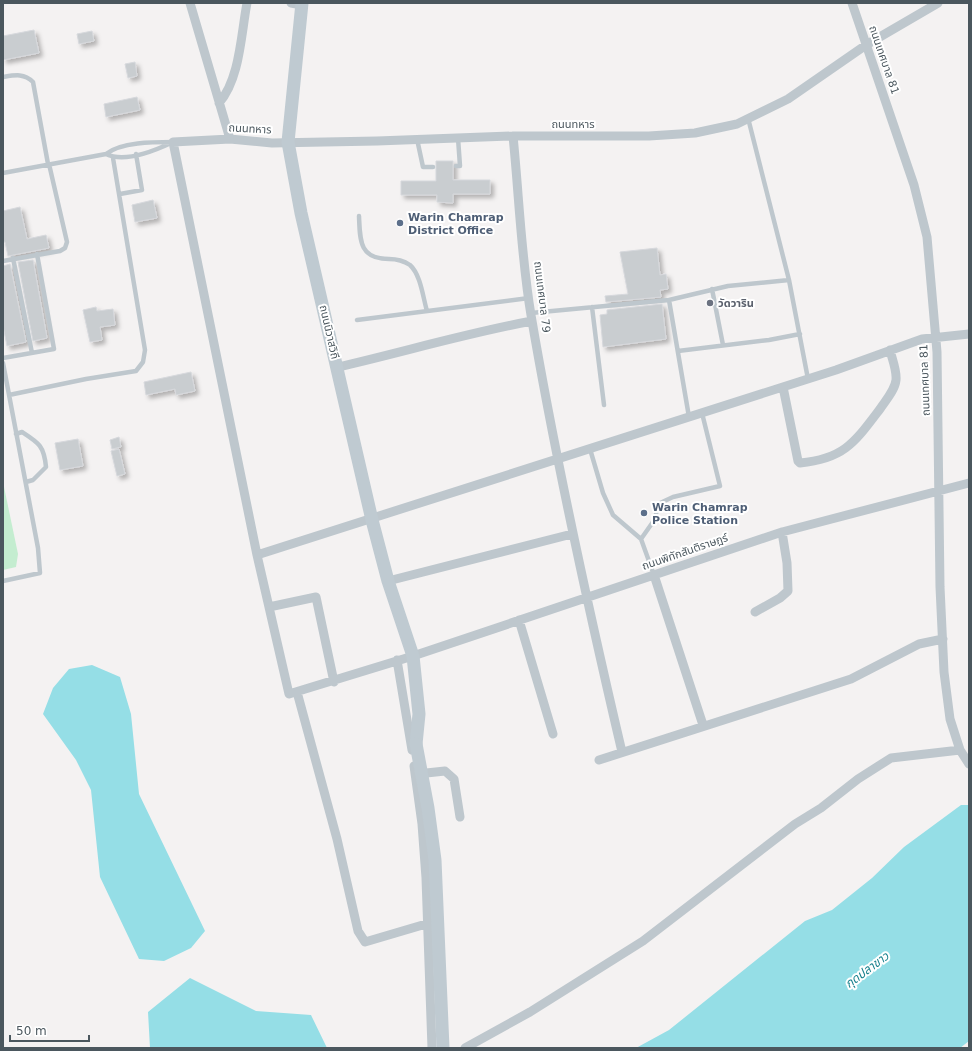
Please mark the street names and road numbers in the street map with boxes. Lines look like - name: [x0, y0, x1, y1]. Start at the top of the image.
- street label: ถนนเทศบาล 81: [866, 24, 902, 96]
- street label: ถนนทหาร: [551, 118, 595, 131]
- street label: ถนนทหาร: [228, 121, 272, 137]
- street label: ถนนเทศบาล 79: [531, 261, 553, 333]
- street label: ถนนนิวาสวิถี: [316, 304, 342, 360]
- street label: ถนนเทศบาล 81: [917, 344, 933, 416]
- street label: ถนนพิทักสันติราษฎร์: [640, 531, 730, 573]

